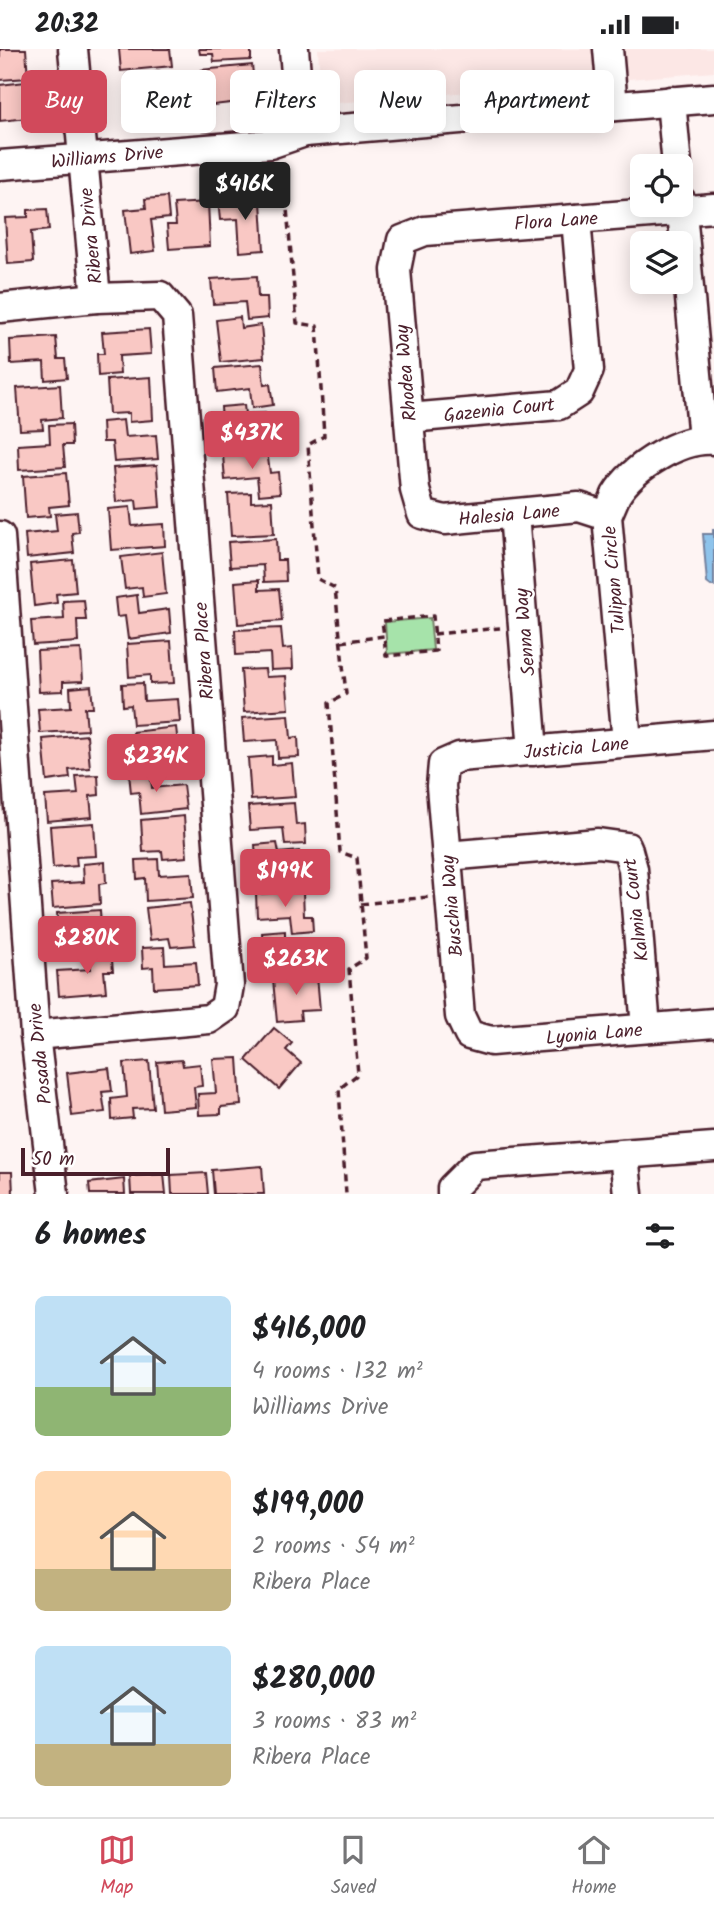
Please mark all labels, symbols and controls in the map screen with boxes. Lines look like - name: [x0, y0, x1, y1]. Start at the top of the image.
- text: 20:32: [35, 4, 99, 46]
- chip: Buy: [21, 70, 107, 133]
- chip: Rent: [121, 70, 216, 133]
- chip: Filters: [230, 70, 340, 133]
- chip: New: [354, 70, 446, 133]
- chip: Apartment: [460, 70, 614, 133]
- street label: Williams Drive: [50, 138, 165, 178]
- map controls: [630, 154, 693, 294]
- button: locate: [630, 154, 693, 217]
- pin: $416K: [196, 163, 294, 222]
- text: $416K: [215, 167, 275, 203]
- street label: Ribera Drive: [72, 186, 112, 285]
- street label: Flora Lane: [513, 204, 600, 240]
- button: layers: [630, 231, 693, 294]
- street label: Rhodea Way: [388, 322, 426, 423]
- street label: Gazenia Court: [442, 390, 557, 432]
- pin: $437K: [203, 411, 301, 471]
- text: $437K: [220, 416, 284, 452]
- street label: Halesia Lane: [457, 497, 562, 535]
- street label: Tulipan Circle: [595, 524, 635, 635]
- street label: Senna Way: [507, 586, 545, 677]
- street label: Ribera Place: [187, 601, 223, 701]
- street label: Justicia Lane: [522, 729, 630, 769]
- pin: $234K: [107, 735, 205, 794]
- text: $234K: [123, 739, 189, 775]
- pin: $199K: [236, 849, 334, 909]
- street label: Buschia Way: [434, 853, 472, 958]
- text: $199K: [256, 854, 314, 890]
- street label: Kalmia Court: [616, 856, 658, 963]
- pin: $280K: [38, 916, 136, 976]
- text: $280K: [54, 921, 120, 957]
- pin: $263K: [247, 937, 345, 997]
- text: $263K: [263, 942, 329, 978]
- street label: Posada Drive: [21, 1001, 61, 1106]
- street label: Lyonia Lane: [545, 1016, 644, 1054]
- scale bar: [21, 1145, 170, 1177]
- text: 50 m: [32, 1145, 74, 1175]
- text: 6 homes: [35, 1212, 147, 1260]
- icon: filters: [641, 1217, 679, 1255]
- text: $416,000: [252, 1306, 365, 1354]
- icon: home: [91, 1324, 175, 1408]
- text: 4 rooms · 132 m²: [252, 1354, 423, 1390]
- text: Williams Drive: [252, 1390, 388, 1426]
- text: $199,000: [252, 1481, 363, 1529]
- icon: home: [91, 1499, 175, 1583]
- text: 2 rooms · 54 m²: [252, 1529, 415, 1565]
- text: Ribera Place: [252, 1565, 370, 1601]
- text: $280,000: [252, 1656, 374, 1704]
- icon: home: [91, 1674, 175, 1758]
- text: 3 rooms · 83 m²: [252, 1704, 416, 1740]
- text: Ribera Place: [252, 1740, 370, 1776]
- tab: Map: [98, 1831, 136, 1903]
- tab: Saved: [331, 1831, 376, 1903]
- tab: Home: [571, 1831, 616, 1903]

